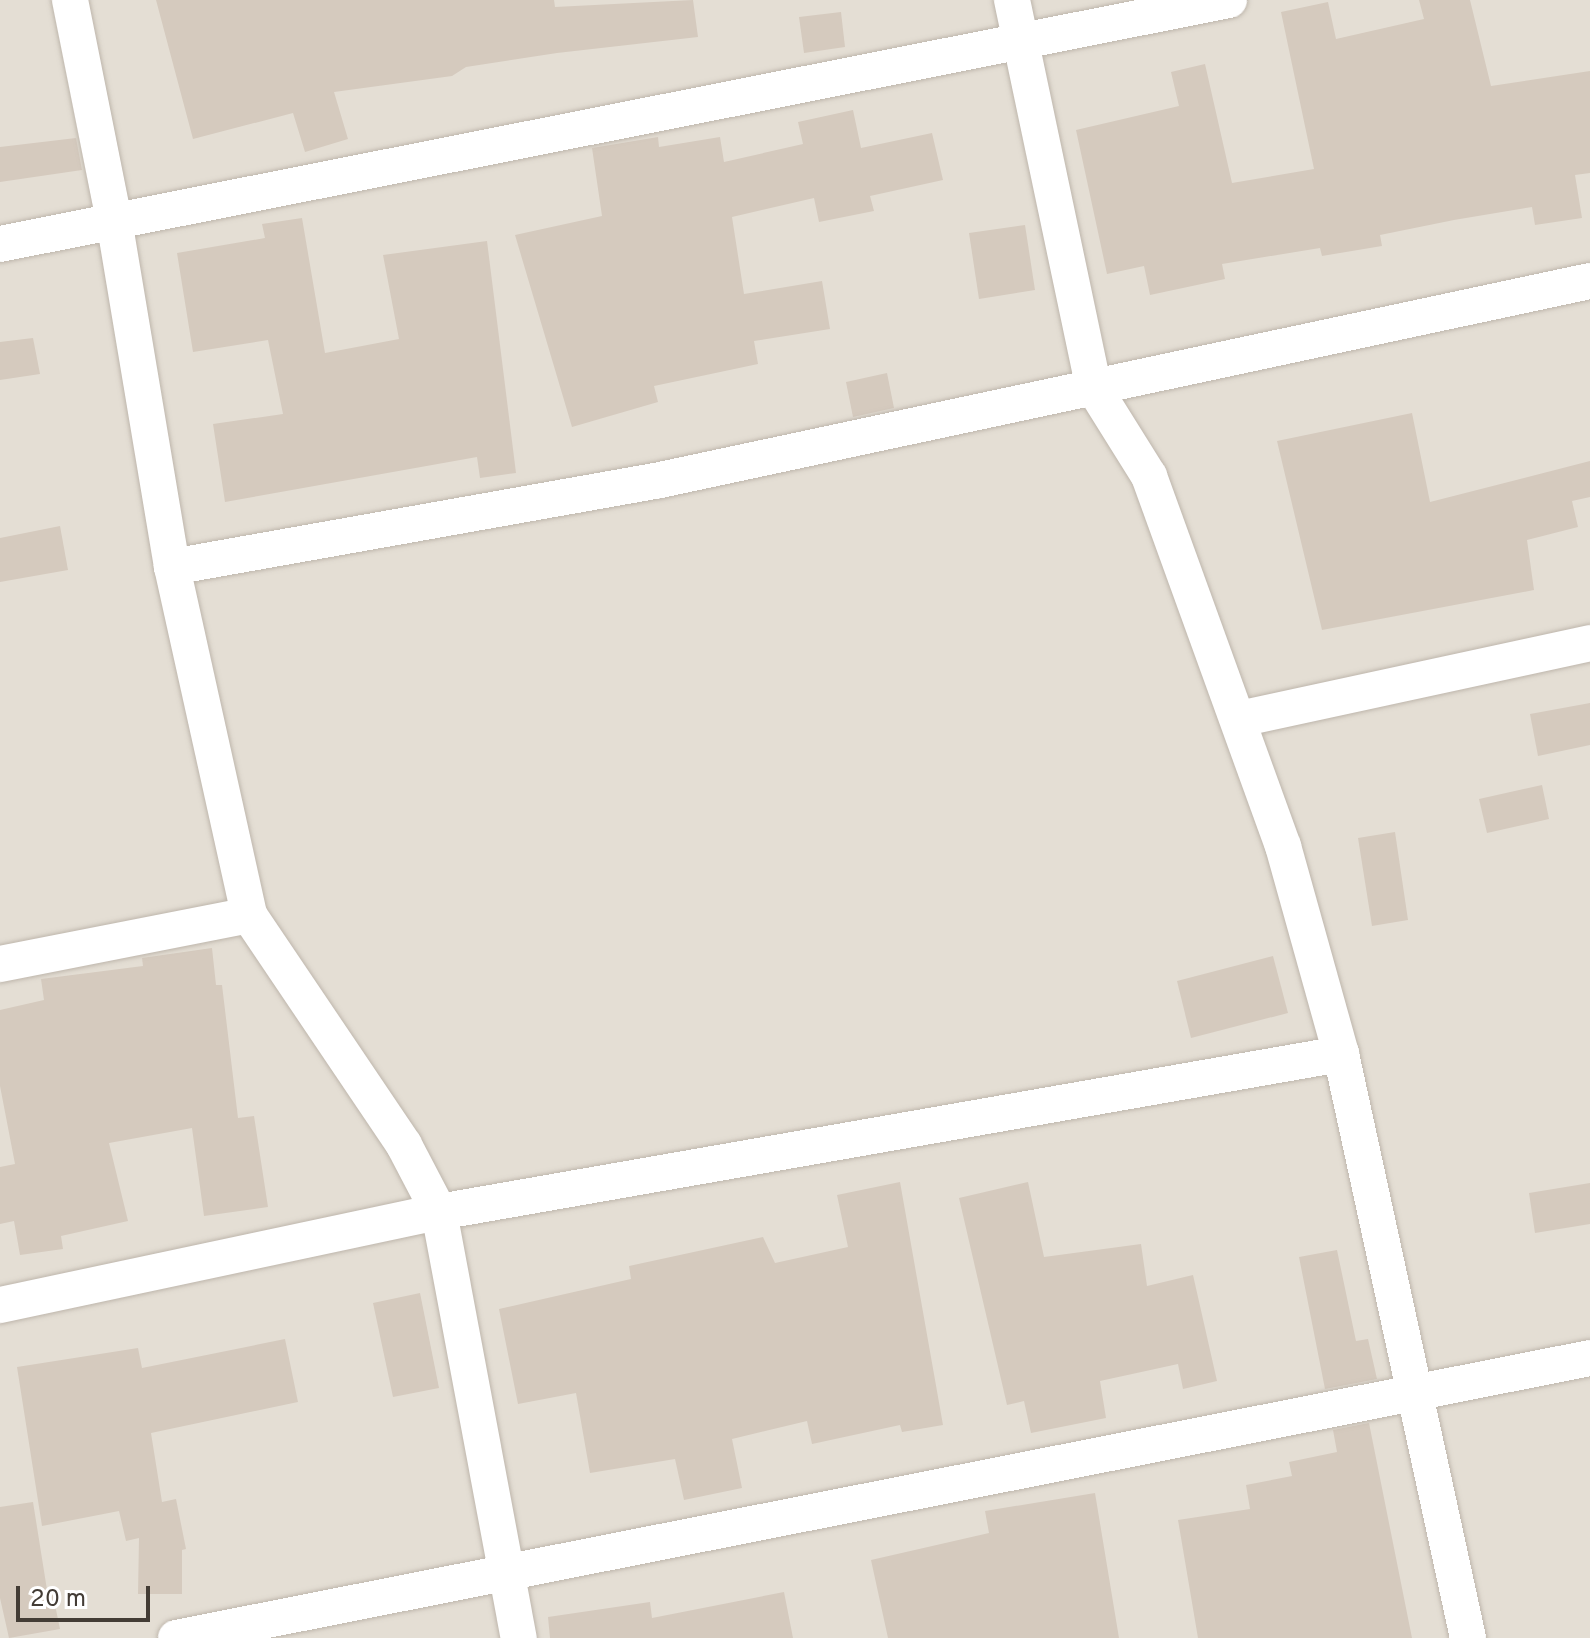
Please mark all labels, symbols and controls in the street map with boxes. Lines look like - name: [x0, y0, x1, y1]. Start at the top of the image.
- scale bar: [20, 1570, 154, 1620]
- text: 20 m: [30, 1585, 86, 1615]

